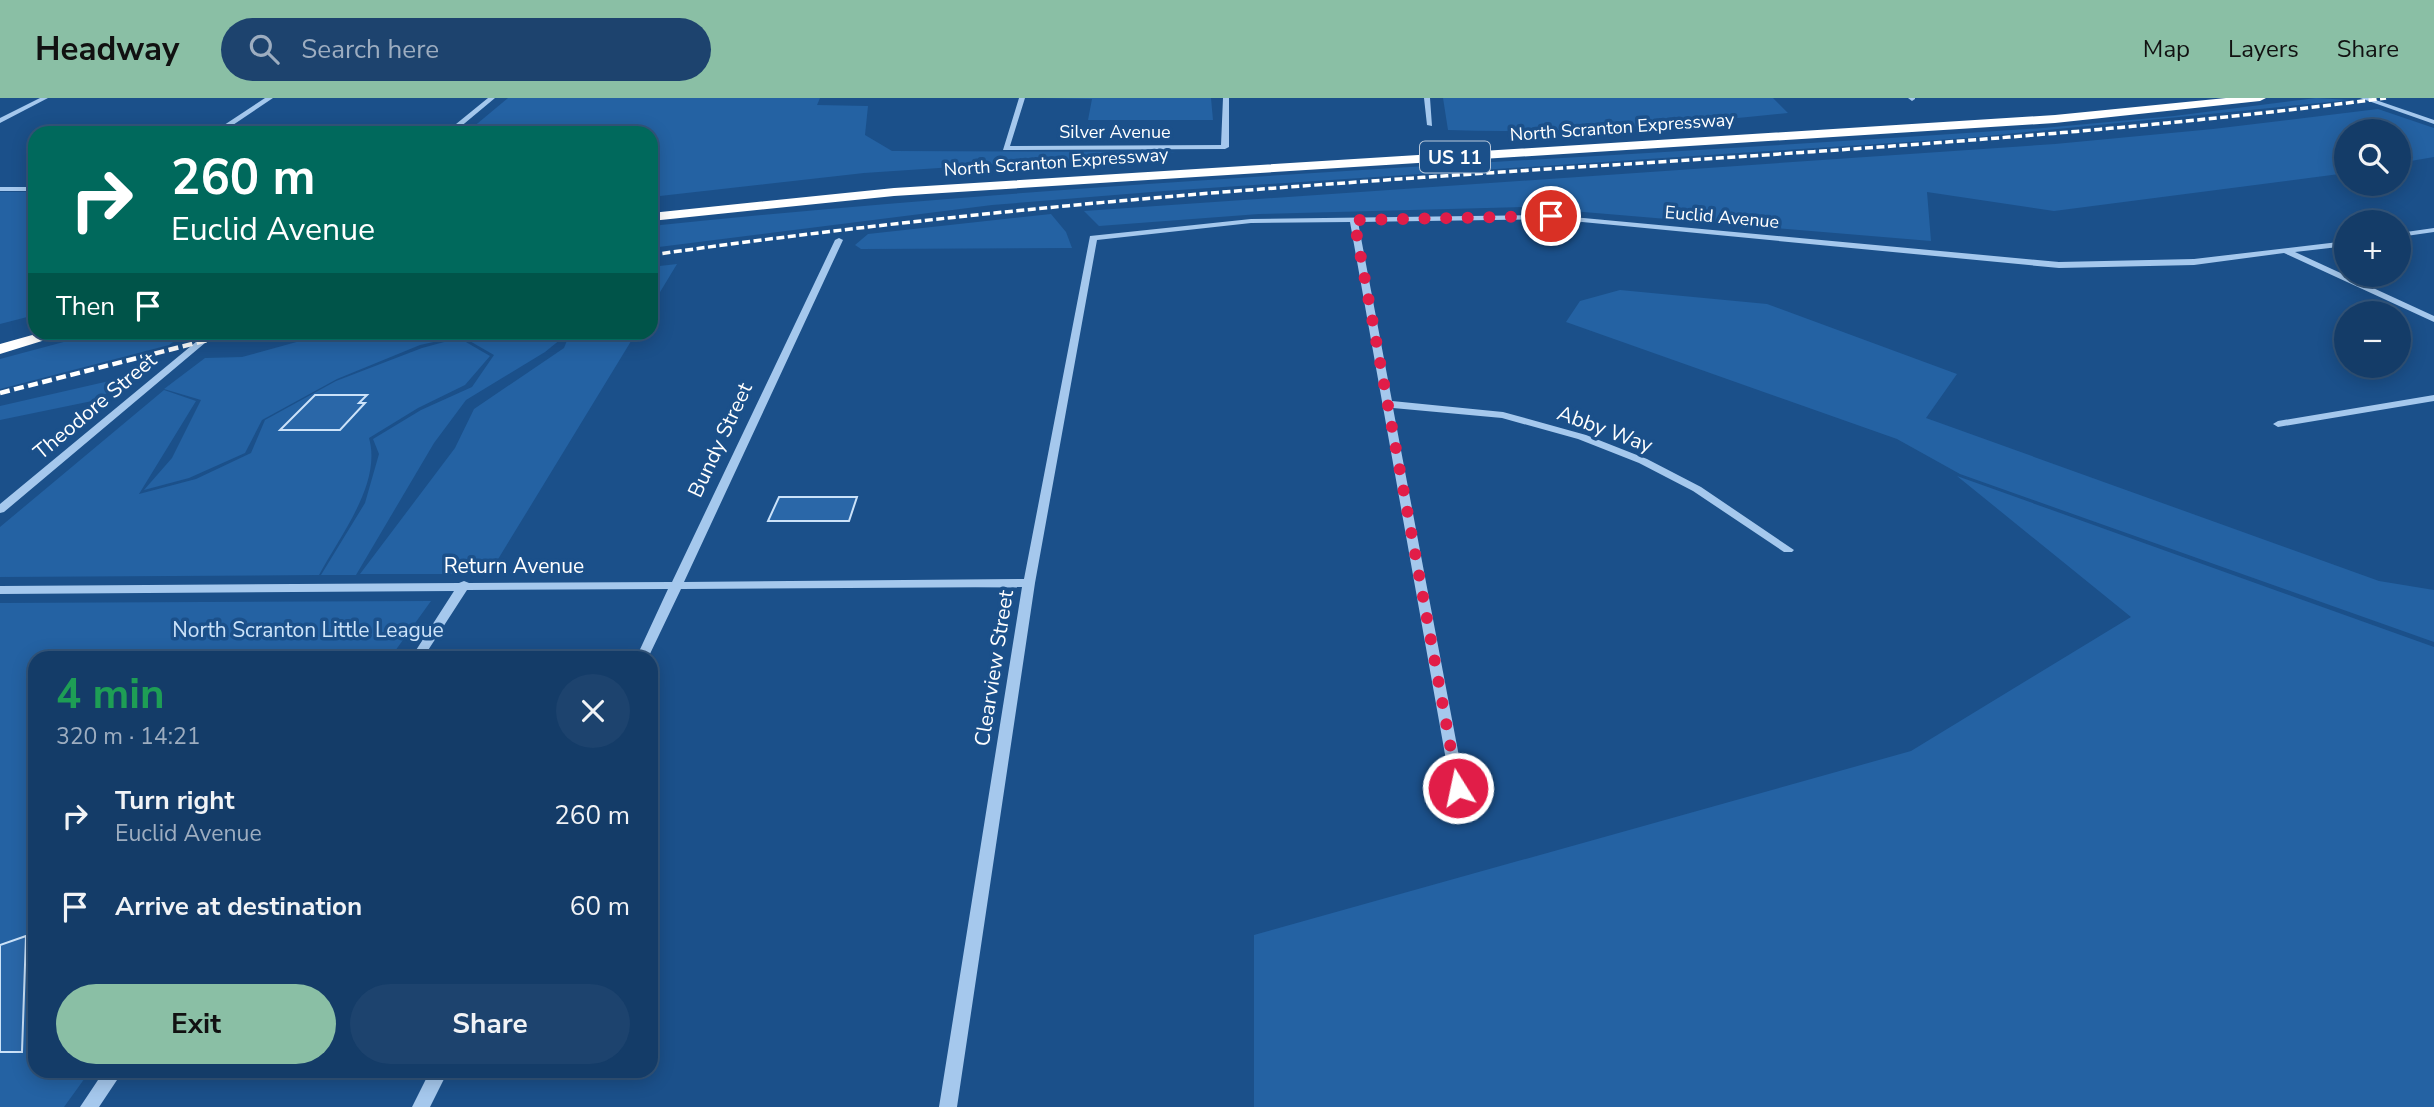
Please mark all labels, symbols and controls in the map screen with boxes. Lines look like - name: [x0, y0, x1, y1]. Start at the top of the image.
- search box: [221, 18, 711, 81]
- text: Headway: [35, 27, 179, 72]
- icon: search: [245, 30, 283, 68]
- text: Search here: [301, 32, 439, 67]
- text: Map: [2143, 33, 2190, 65]
- text: Layers: [2228, 33, 2299, 65]
- text: Share: [2337, 33, 2399, 65]
- street label: North Scranton Expressway: [1509, 107, 1736, 147]
- map controls: [2334, 119, 2411, 378]
- button: search: [2334, 119, 2411, 196]
- street label: Silver Avenue: [1059, 120, 1171, 144]
- street label: North Scranton Expressway: [943, 142, 1170, 182]
- road number: US 11: [1420, 142, 1490, 172]
- text: 260 m: [171, 144, 315, 211]
- icon: right: [56, 154, 147, 245]
- pin: [1521, 186, 1581, 246]
- icon: arrive: [1532, 197, 1570, 235]
- street label: Euclid Avenue: [1664, 200, 1780, 234]
- text: Euclid Avenue: [171, 208, 375, 251]
- button: +: [2334, 210, 2411, 287]
- icon: arrive: [129, 287, 167, 325]
- text: Then: [56, 289, 115, 324]
- button: −: [2334, 301, 2411, 378]
- street label: Theodore Street: [28, 346, 163, 466]
- street label: Bundy Street: [681, 377, 759, 502]
- street label: Abby Way: [1553, 399, 1657, 459]
- street label: Return Avenue: [444, 552, 584, 580]
- street label: Clearview Street: [968, 587, 1020, 748]
- park label: North Scranton Little League: [172, 616, 444, 644]
- text: 4 min: [56, 666, 165, 723]
- button: close: [556, 674, 630, 748]
- text: 320 m · 14:21: [56, 721, 201, 752]
- position arrow: [1421, 751, 1495, 825]
- text: Turn right: [115, 783, 234, 818]
- icon: right: [56, 797, 94, 835]
- text: 260 m: [554, 798, 630, 833]
- text: Euclid Avenue: [115, 818, 262, 849]
- icon: arrive: [56, 888, 94, 926]
- text: Arrive at destination: [115, 889, 362, 924]
- text: 60 m: [570, 889, 630, 924]
- button: Exit: [56, 984, 336, 1064]
- button: Share: [350, 984, 630, 1064]

